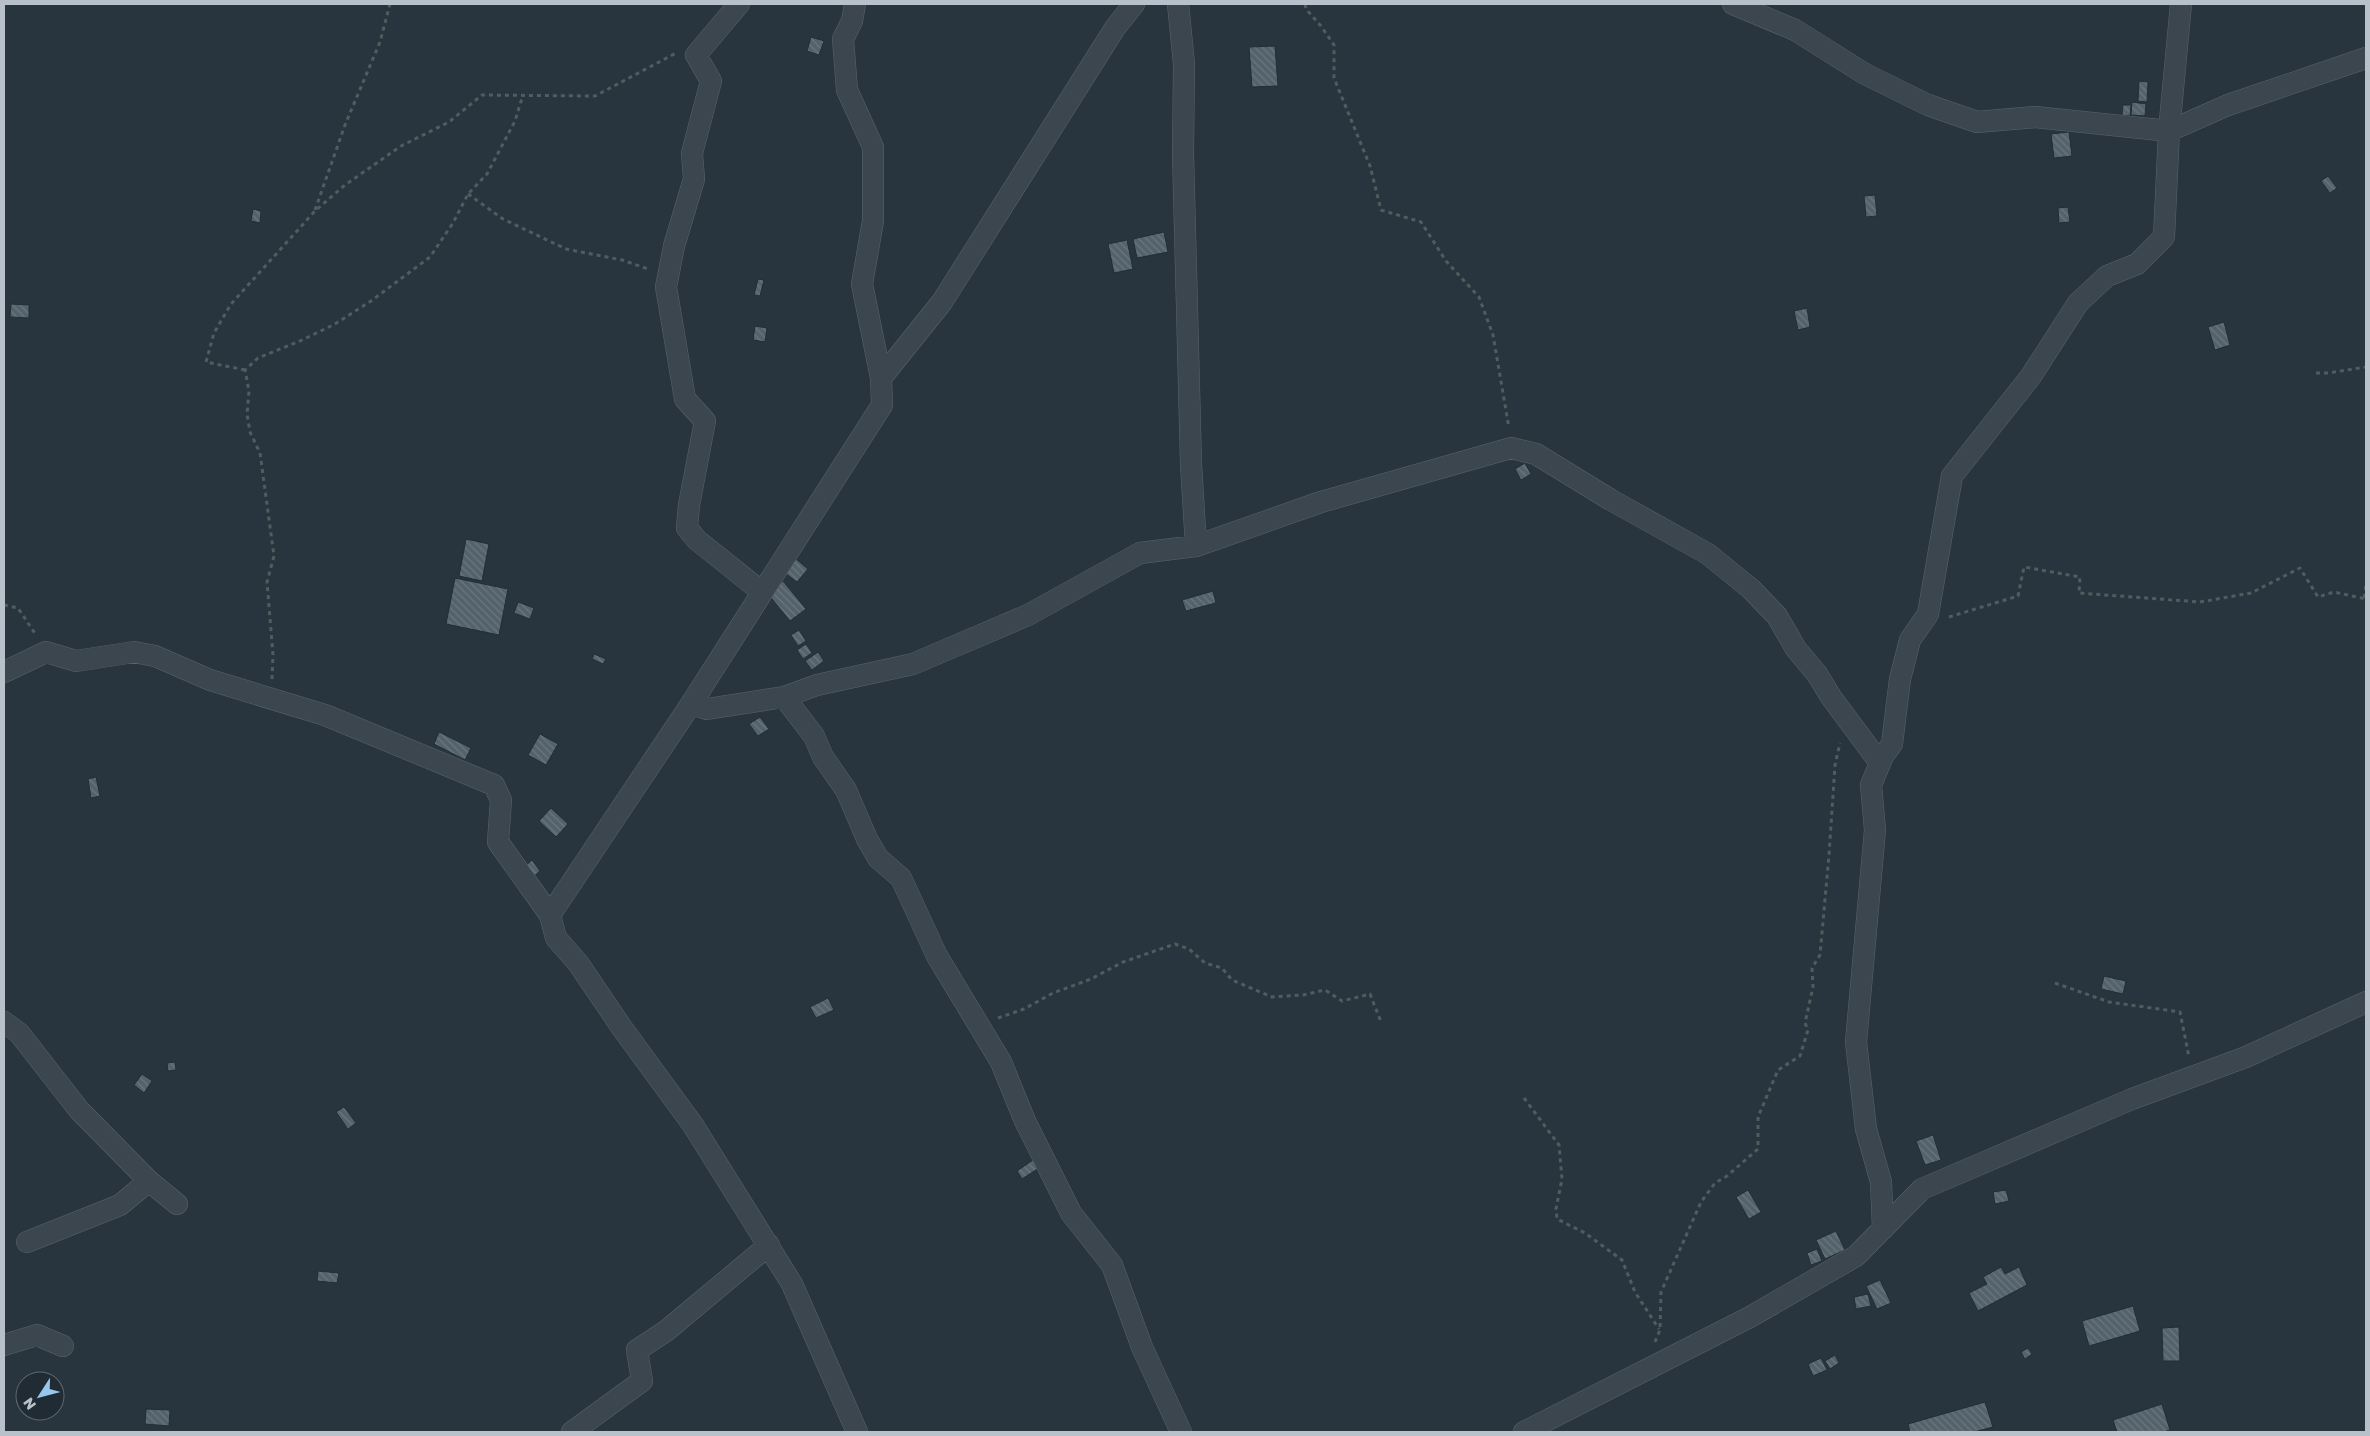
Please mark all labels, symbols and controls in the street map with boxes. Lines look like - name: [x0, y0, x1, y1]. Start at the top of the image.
- north arrow: [15, 1371, 65, 1421]
- text: N: [19, 1395, 39, 1413]

